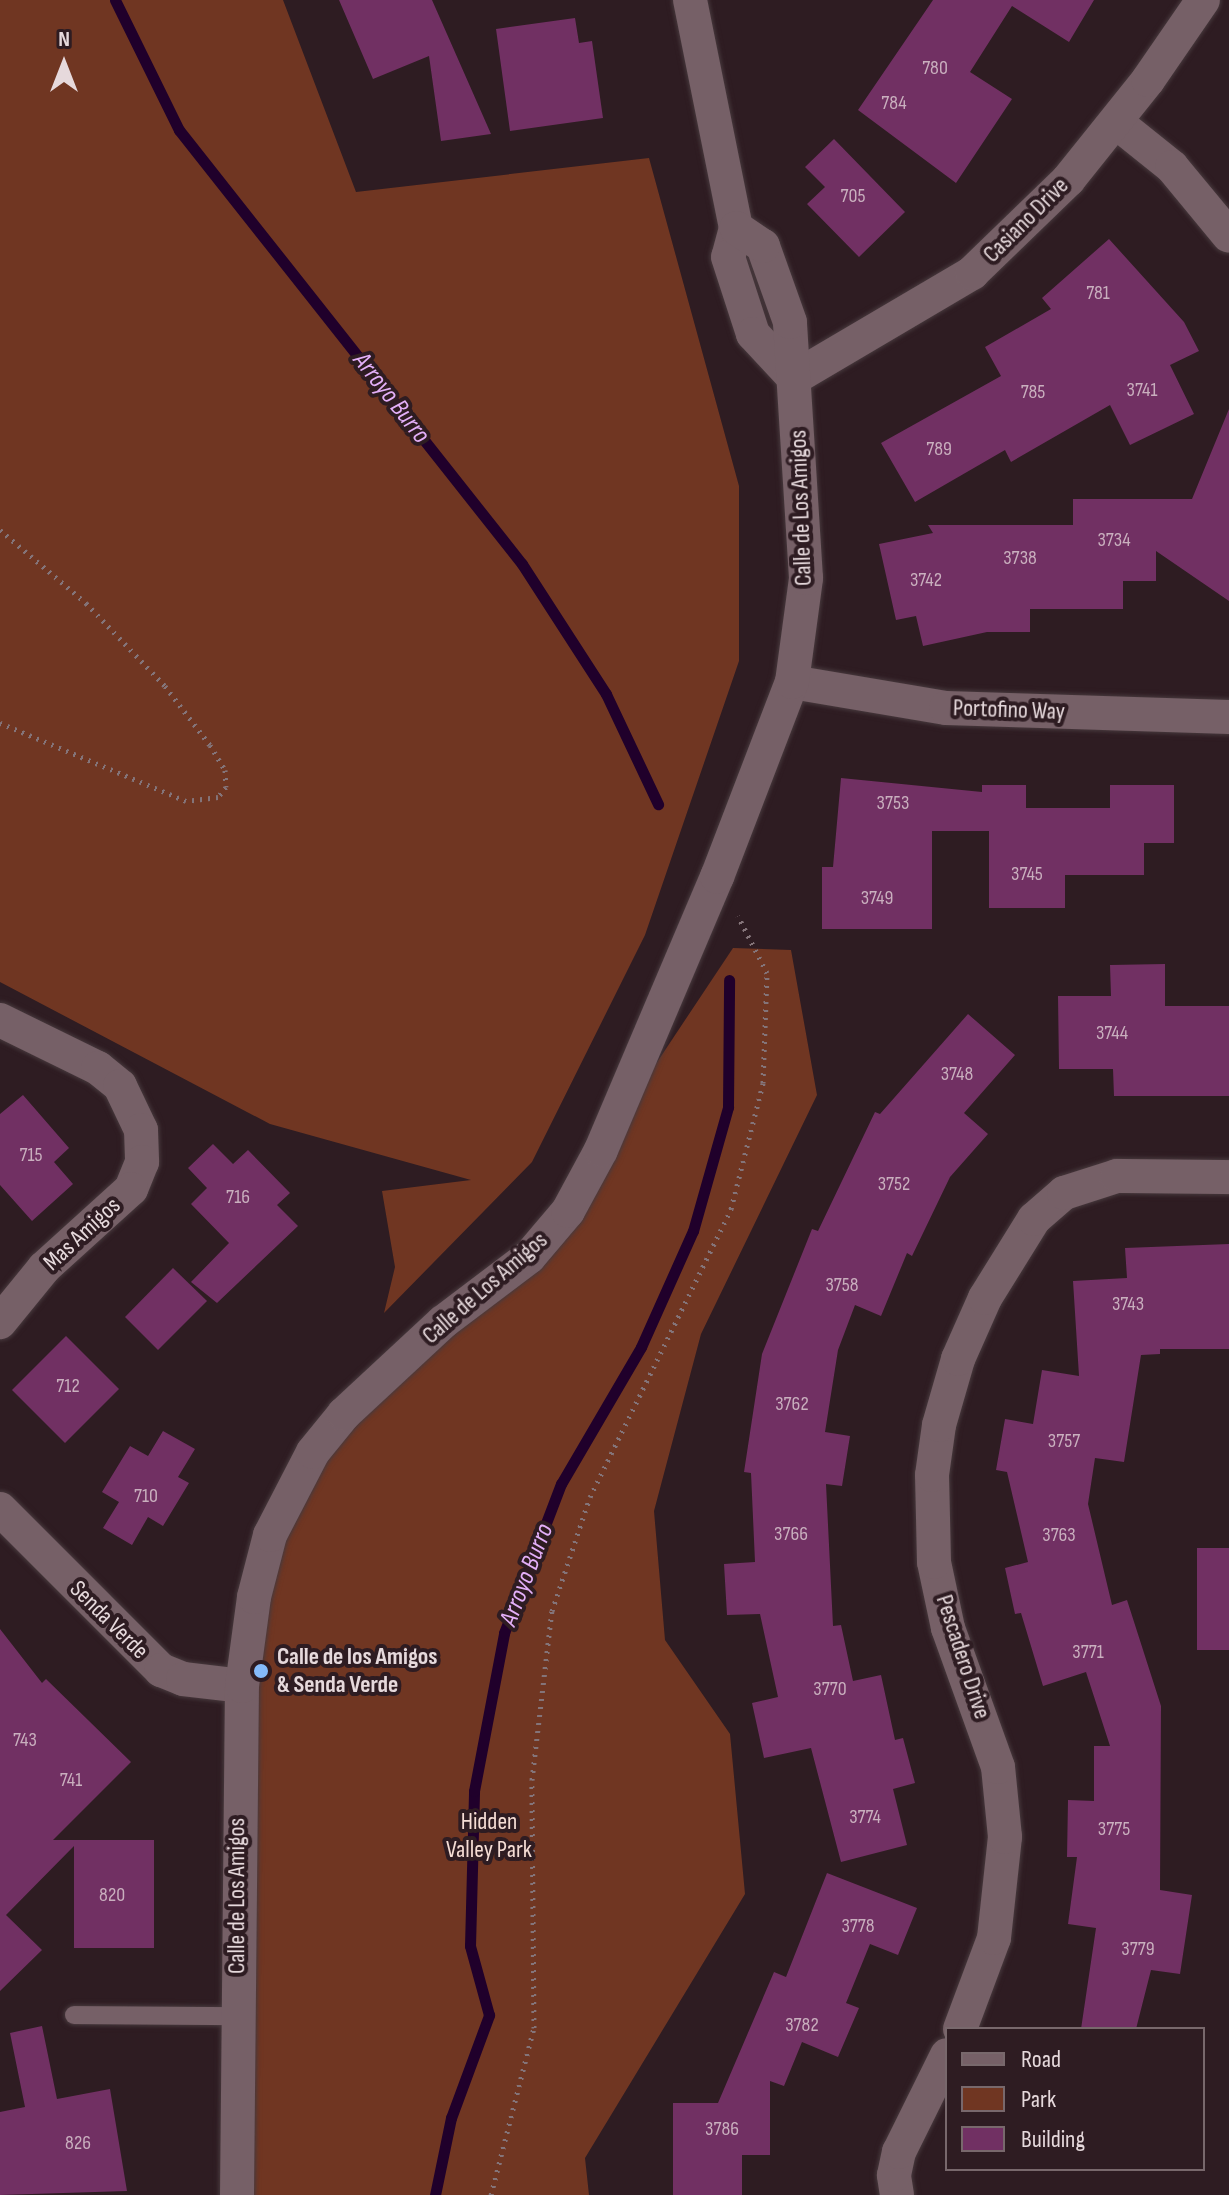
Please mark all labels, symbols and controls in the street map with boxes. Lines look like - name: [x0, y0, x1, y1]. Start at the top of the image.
- north arrow: [24, 24, 104, 104]
- text: N: [58, 26, 70, 53]
- house number: 780: [922, 56, 948, 80]
- house number: 784: [881, 91, 907, 115]
- street label: Casiano Drive: [977, 171, 1075, 269]
- house number: 705: [841, 184, 865, 208]
- house number: 781: [1086, 281, 1110, 305]
- water label: Arroyo Burro: [346, 346, 436, 450]
- house number: 3741: [1127, 378, 1157, 402]
- house number: 785: [1021, 380, 1045, 404]
- street label: Calle de Los Amigos: [784, 430, 818, 586]
- house number: 789: [926, 437, 952, 461]
- house number: 3734: [1097, 528, 1131, 552]
- house number: 3738: [1003, 546, 1037, 570]
- house number: 3742: [910, 568, 942, 592]
- street label: Portofino Way: [952, 694, 1066, 726]
- house number: 3753: [877, 791, 909, 815]
- house number: 3745: [1011, 862, 1043, 886]
- house number: 3749: [861, 886, 893, 910]
- house number: 3744: [1096, 1021, 1128, 1045]
- house number: 3748: [941, 1062, 973, 1086]
- house number: 715: [19, 1143, 43, 1167]
- house number: 3752: [878, 1172, 910, 1196]
- house number: 716: [226, 1185, 250, 1209]
- street label: Mas Amigos: [38, 1191, 126, 1277]
- street label: Calle de Los Amigos: [417, 1226, 553, 1350]
- house number: 3758: [825, 1273, 859, 1297]
- house number: 3743: [1112, 1292, 1144, 1316]
- house number: 712: [56, 1374, 80, 1398]
- house number: 3762: [775, 1392, 809, 1416]
- house number: 3757: [1048, 1429, 1080, 1453]
- house number: 710: [134, 1484, 158, 1508]
- water label: Arroyo Burro: [493, 1520, 561, 1630]
- house number: 3766: [774, 1522, 808, 1546]
- house number: 3763: [1042, 1523, 1076, 1547]
- street label: Senda Verde: [64, 1575, 154, 1665]
- street label: Pescadero Drive: [929, 1591, 997, 1723]
- house number: 3771: [1072, 1640, 1104, 1664]
- place label: Calle de los Amigos & Senda Verde: [277, 1643, 438, 1699]
- marker: Calle de los Amigos & Senda Verde: [252, 1662, 270, 1680]
- house number: 3770: [813, 1677, 847, 1701]
- house number: 743: [13, 1728, 37, 1752]
- house number: 741: [60, 1768, 82, 1792]
- house number: 3774: [849, 1805, 881, 1829]
- park label: Hidden Valley Park: [446, 1808, 532, 1864]
- house number: 3775: [1098, 1817, 1130, 1841]
- street label: Calle de Los Amigos: [223, 1818, 251, 1974]
- house number: 820: [99, 1883, 125, 1907]
- house number: 3778: [841, 1914, 875, 1938]
- house number: 3779: [1121, 1937, 1155, 1961]
- house number: 3782: [785, 2013, 819, 2037]
- legend: [945, 2027, 1205, 2171]
- text: Road: [1021, 2045, 1061, 2074]
- text: Park: [1021, 2085, 1056, 2114]
- house number: 3786: [705, 2117, 739, 2141]
- text: Building: [1021, 2125, 1085, 2154]
- house number: 826: [65, 2131, 91, 2155]

